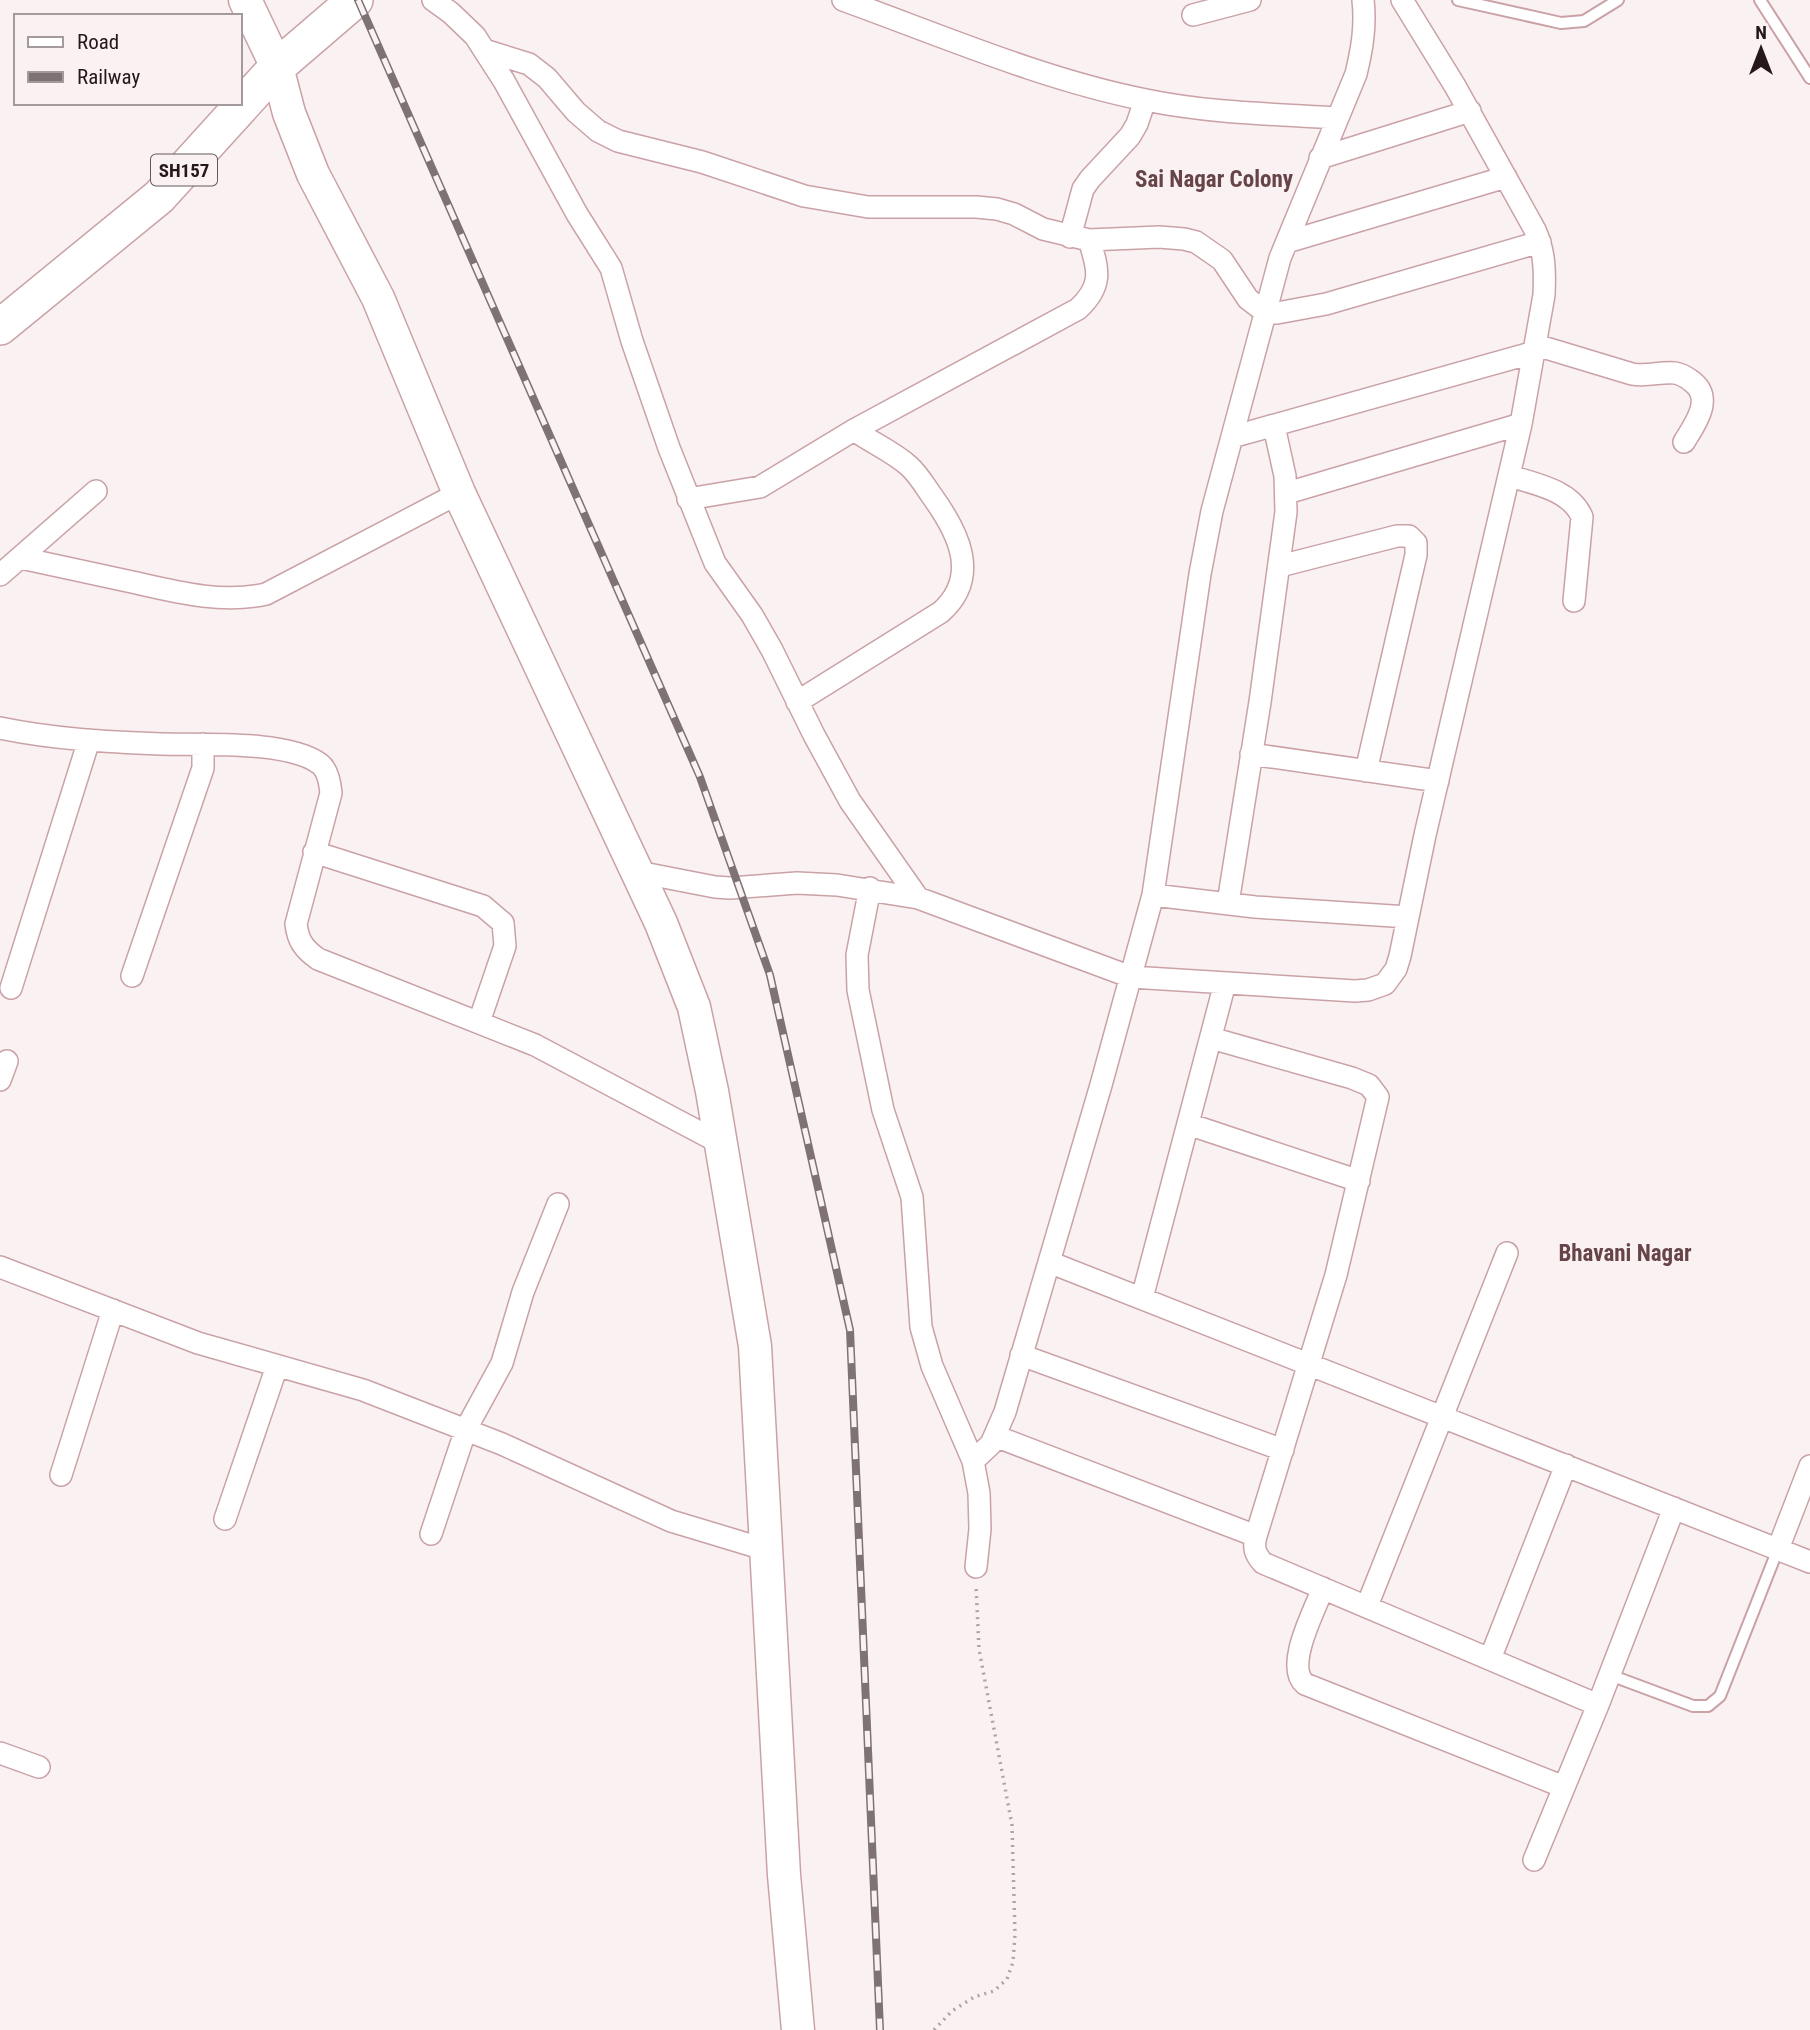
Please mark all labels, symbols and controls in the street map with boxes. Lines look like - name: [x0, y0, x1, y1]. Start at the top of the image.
- legend: [14, 14, 242, 105]
- north arrow: [1726, 14, 1796, 84]
- text: N: [1755, 21, 1767, 44]
- text: Road: [77, 30, 119, 54]
- text: Railway: [77, 65, 140, 89]
- road number: SH157: [151, 154, 217, 186]
- district label: Sai Nagar Colony: [1135, 166, 1294, 193]
- district label: Bhavani Nagar: [1558, 1240, 1692, 1267]

